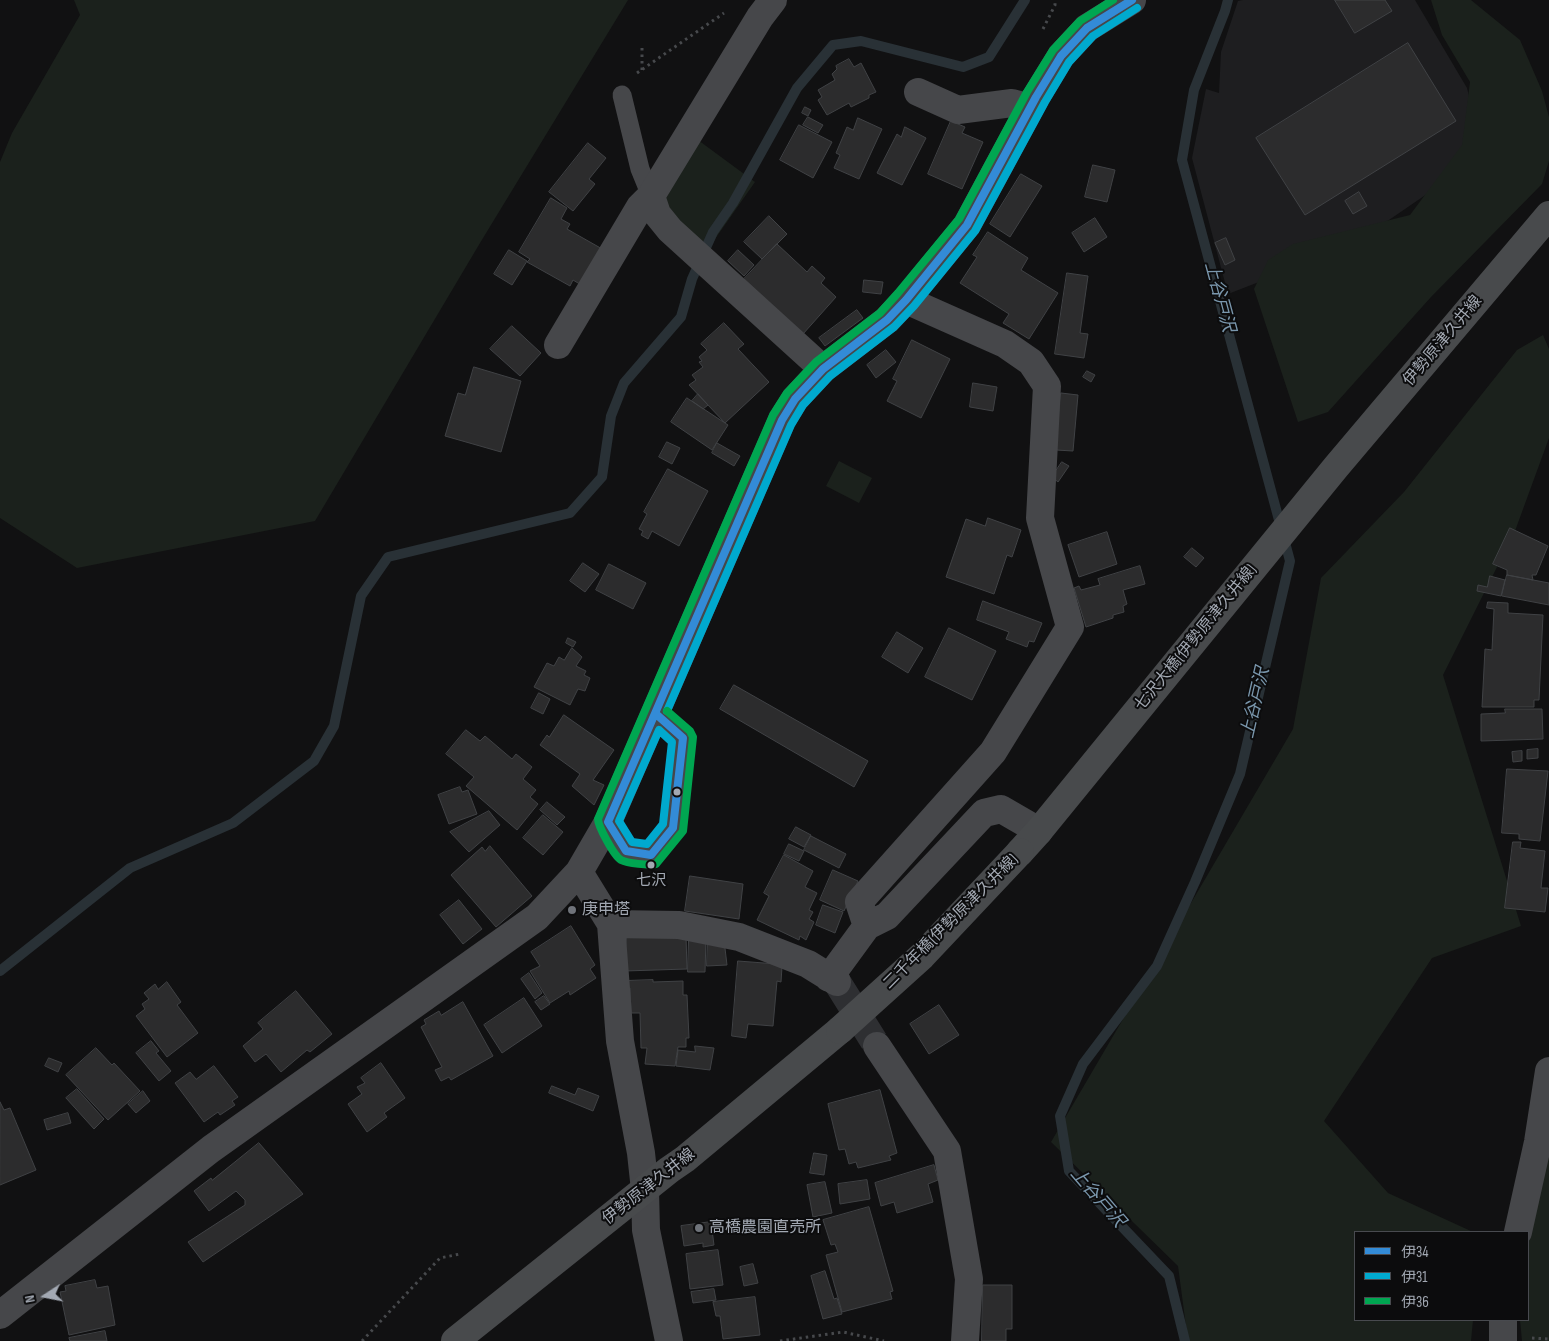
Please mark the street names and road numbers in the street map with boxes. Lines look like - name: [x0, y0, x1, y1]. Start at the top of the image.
- street label: 伊勢原津久井線: [1400, 292, 1486, 390]
- street label: 七沢大橋(伊勢原津久井線): [1131, 561, 1261, 715]
- street label: 二千年橋(伊勢原津久井線): [880, 851, 1022, 993]
- street label: 伊勢原津久井線: [599, 1145, 699, 1229]

